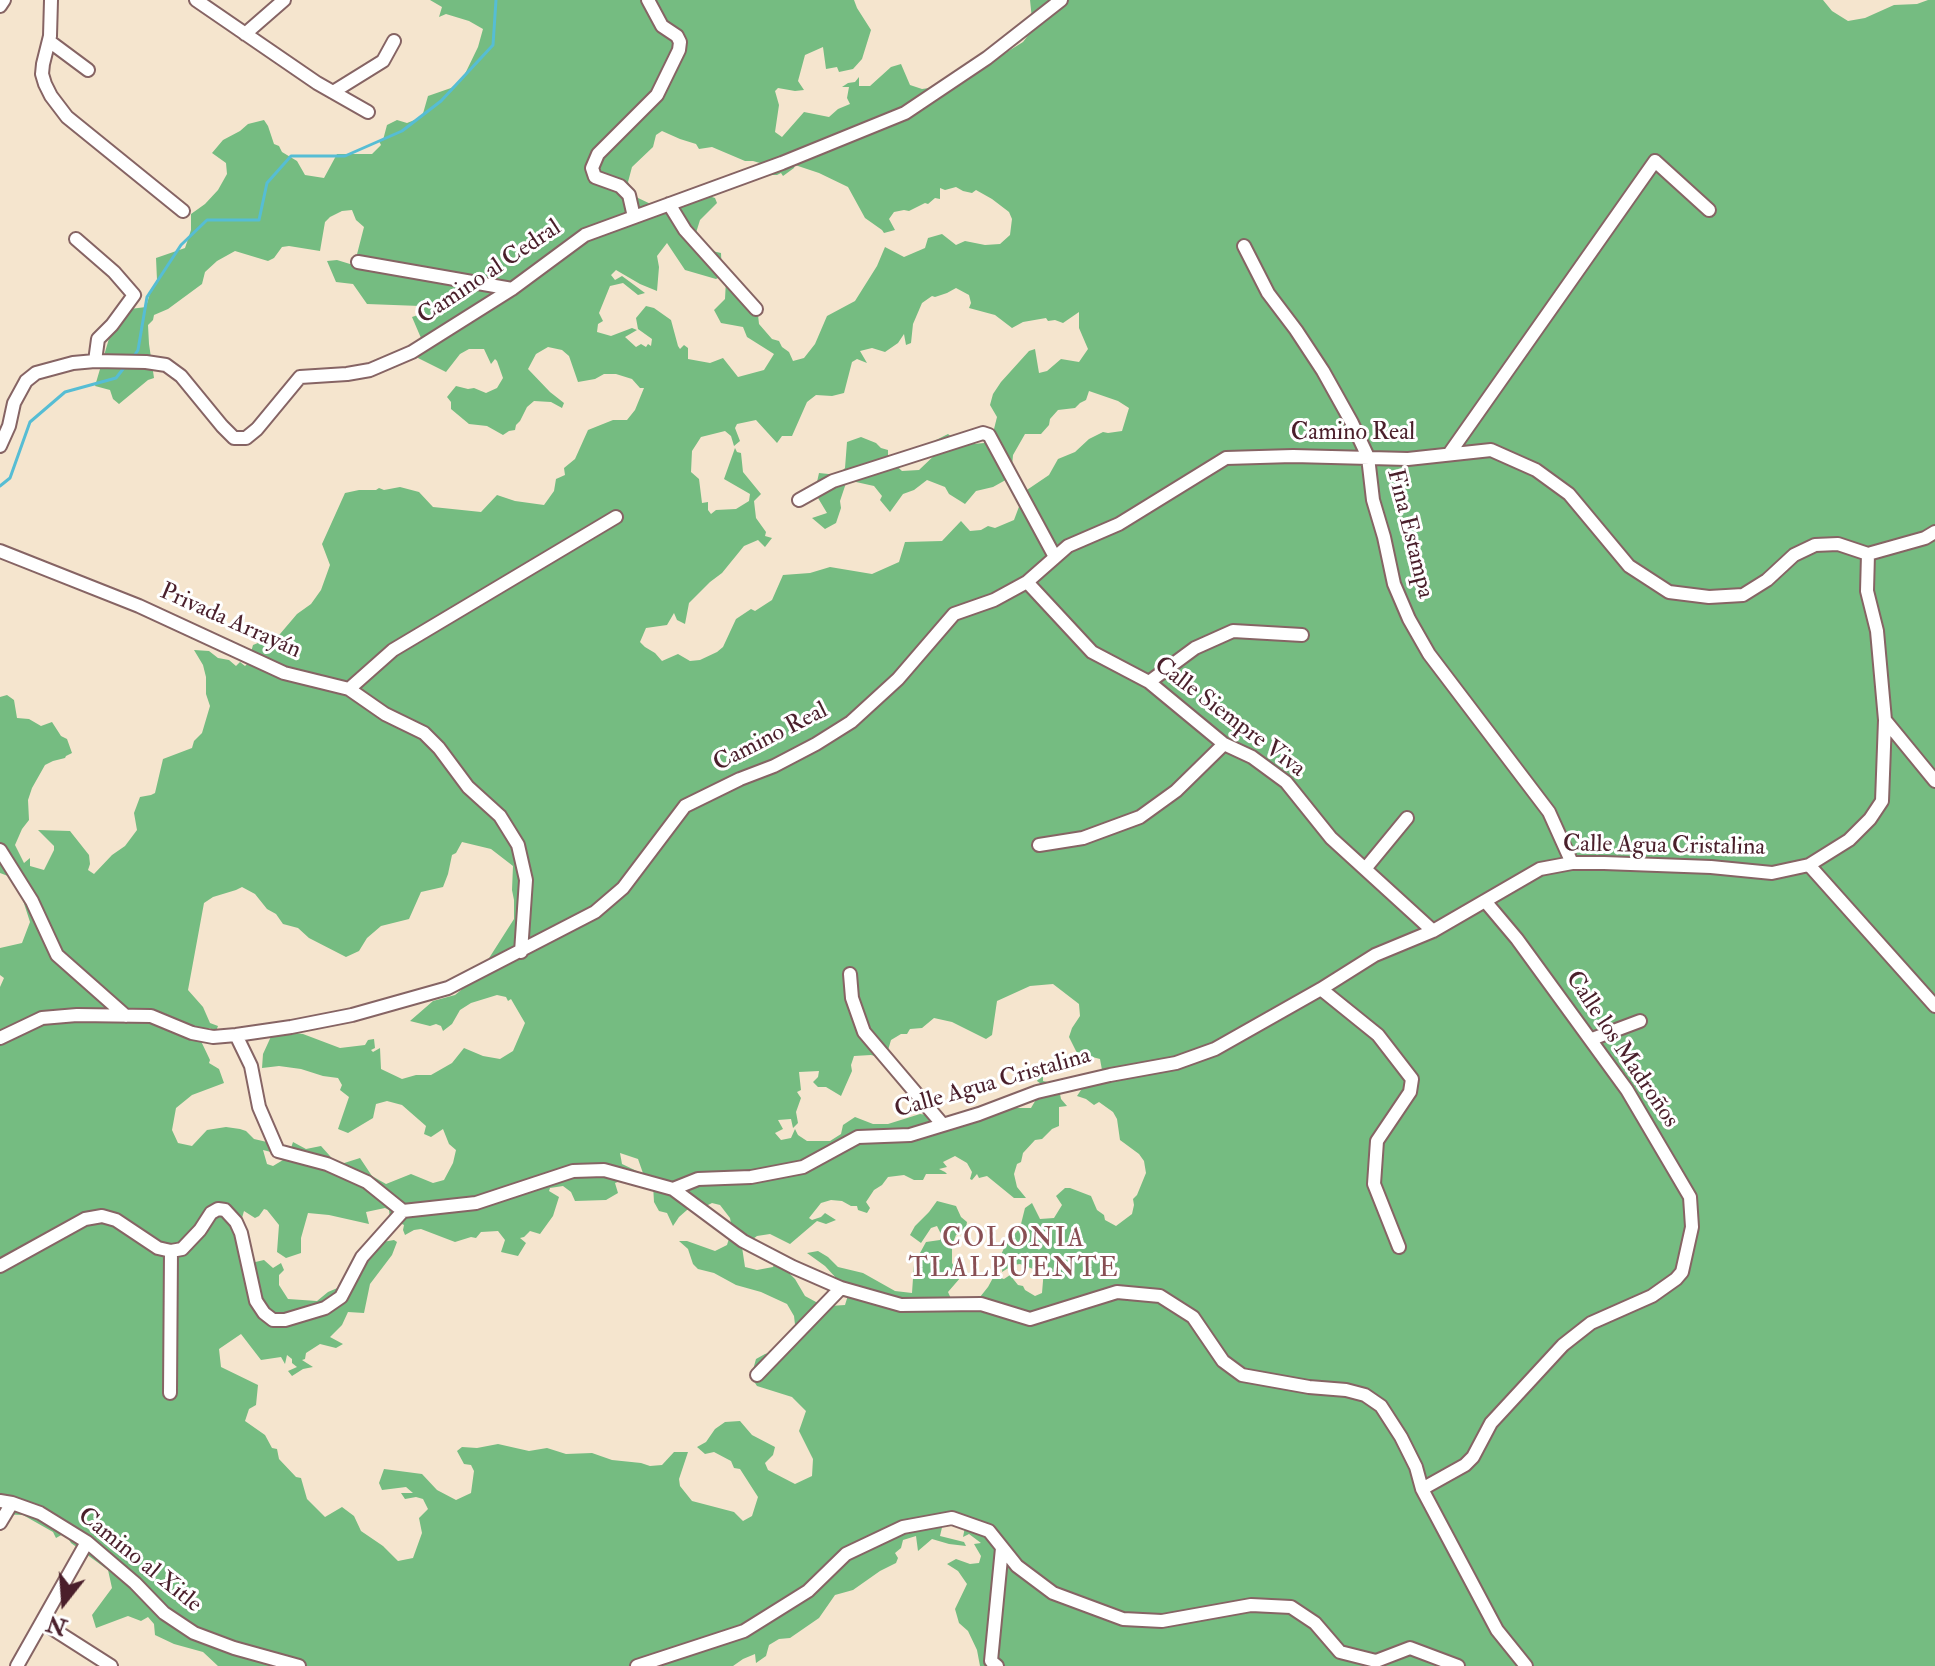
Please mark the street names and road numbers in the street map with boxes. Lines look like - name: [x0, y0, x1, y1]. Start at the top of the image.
- street label: Camino al Cedral: [413, 214, 567, 332]
- street label: Camino Real: [1291, 420, 1415, 448]
- street label: Fina Estampa: [1379, 466, 1439, 602]
- street label: Privada Arrayán: [155, 578, 305, 666]
- street label: Calle Siempre Viva: [1148, 652, 1310, 784]
- street label: Camino Real: [709, 697, 833, 779]
- street label: Calle Agua Cristalina: [1562, 831, 1766, 863]
- street label: Calle los Madroños: [1558, 966, 1684, 1134]
- street label: Calle Agua Cristalina: [892, 1042, 1094, 1126]
- street label: Camino al Xitle: [71, 1502, 207, 1620]

